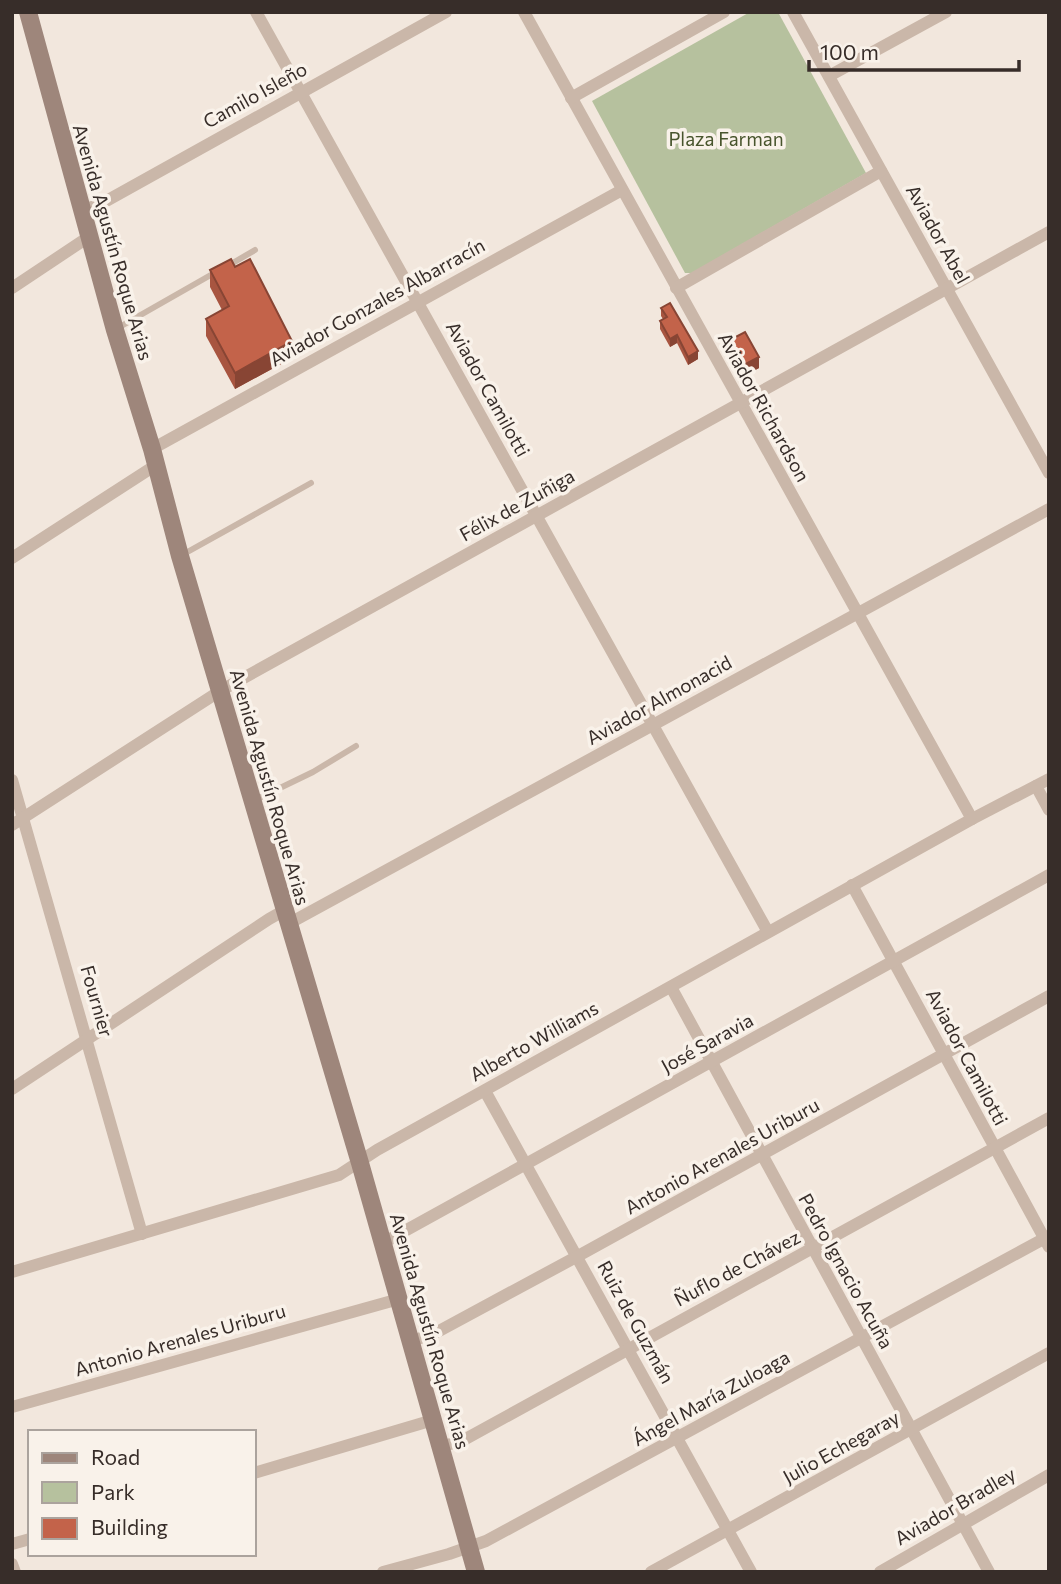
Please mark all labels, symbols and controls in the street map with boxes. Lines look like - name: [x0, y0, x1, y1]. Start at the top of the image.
- scale bar: [809, 28, 1019, 72]
- text: 100 m: [820, 39, 879, 64]
- street label: Camilo Isleño: [199, 57, 311, 133]
- street label: Avenida Agustín Roque Arias: [69, 121, 158, 363]
- park label: Plaza Farman: [668, 127, 784, 150]
- street label: Aviador Abel: [902, 180, 975, 287]
- street label: Aviador Gonzales Albarracín: [265, 233, 488, 370]
- street label: Aviador Camilotti: [442, 317, 535, 461]
- street label: Aviador Richardson: [714, 328, 815, 486]
- street label: Félix de Zuñiga: [455, 464, 578, 546]
- street label: Aviador Almonacid: [582, 650, 735, 749]
- street label: Avenida Agustín Roque Arias: [226, 666, 315, 908]
- street label: Fournier: [76, 962, 119, 1040]
- street label: Aviador Camilotti: [922, 985, 1013, 1129]
- street label: Alberto Williams: [465, 996, 602, 1085]
- street label: José Saravia: [657, 1008, 757, 1077]
- street label: Antonio Arenales Uriburu: [621, 1093, 823, 1219]
- street label: Pedro Ignacio Acuña: [794, 1189, 899, 1352]
- street label: Avenida Agustín Roque Arias: [386, 1210, 475, 1452]
- street label: Ñuflo de Chávez: [670, 1225, 804, 1310]
- street label: Ruiz de Guzmán: [593, 1256, 680, 1387]
- street label: Antonio Arenales Uriburu: [72, 1298, 288, 1381]
- street label: Ángel María Zuloaga: [628, 1345, 793, 1450]
- street label: Julio Echegaray: [779, 1405, 903, 1488]
- legend: [28, 1430, 256, 1556]
- text: Road: [91, 1444, 140, 1469]
- street label: Aviador Bradley: [890, 1462, 1019, 1549]
- text: Park: [91, 1479, 135, 1504]
- text: Building: [91, 1514, 168, 1539]

